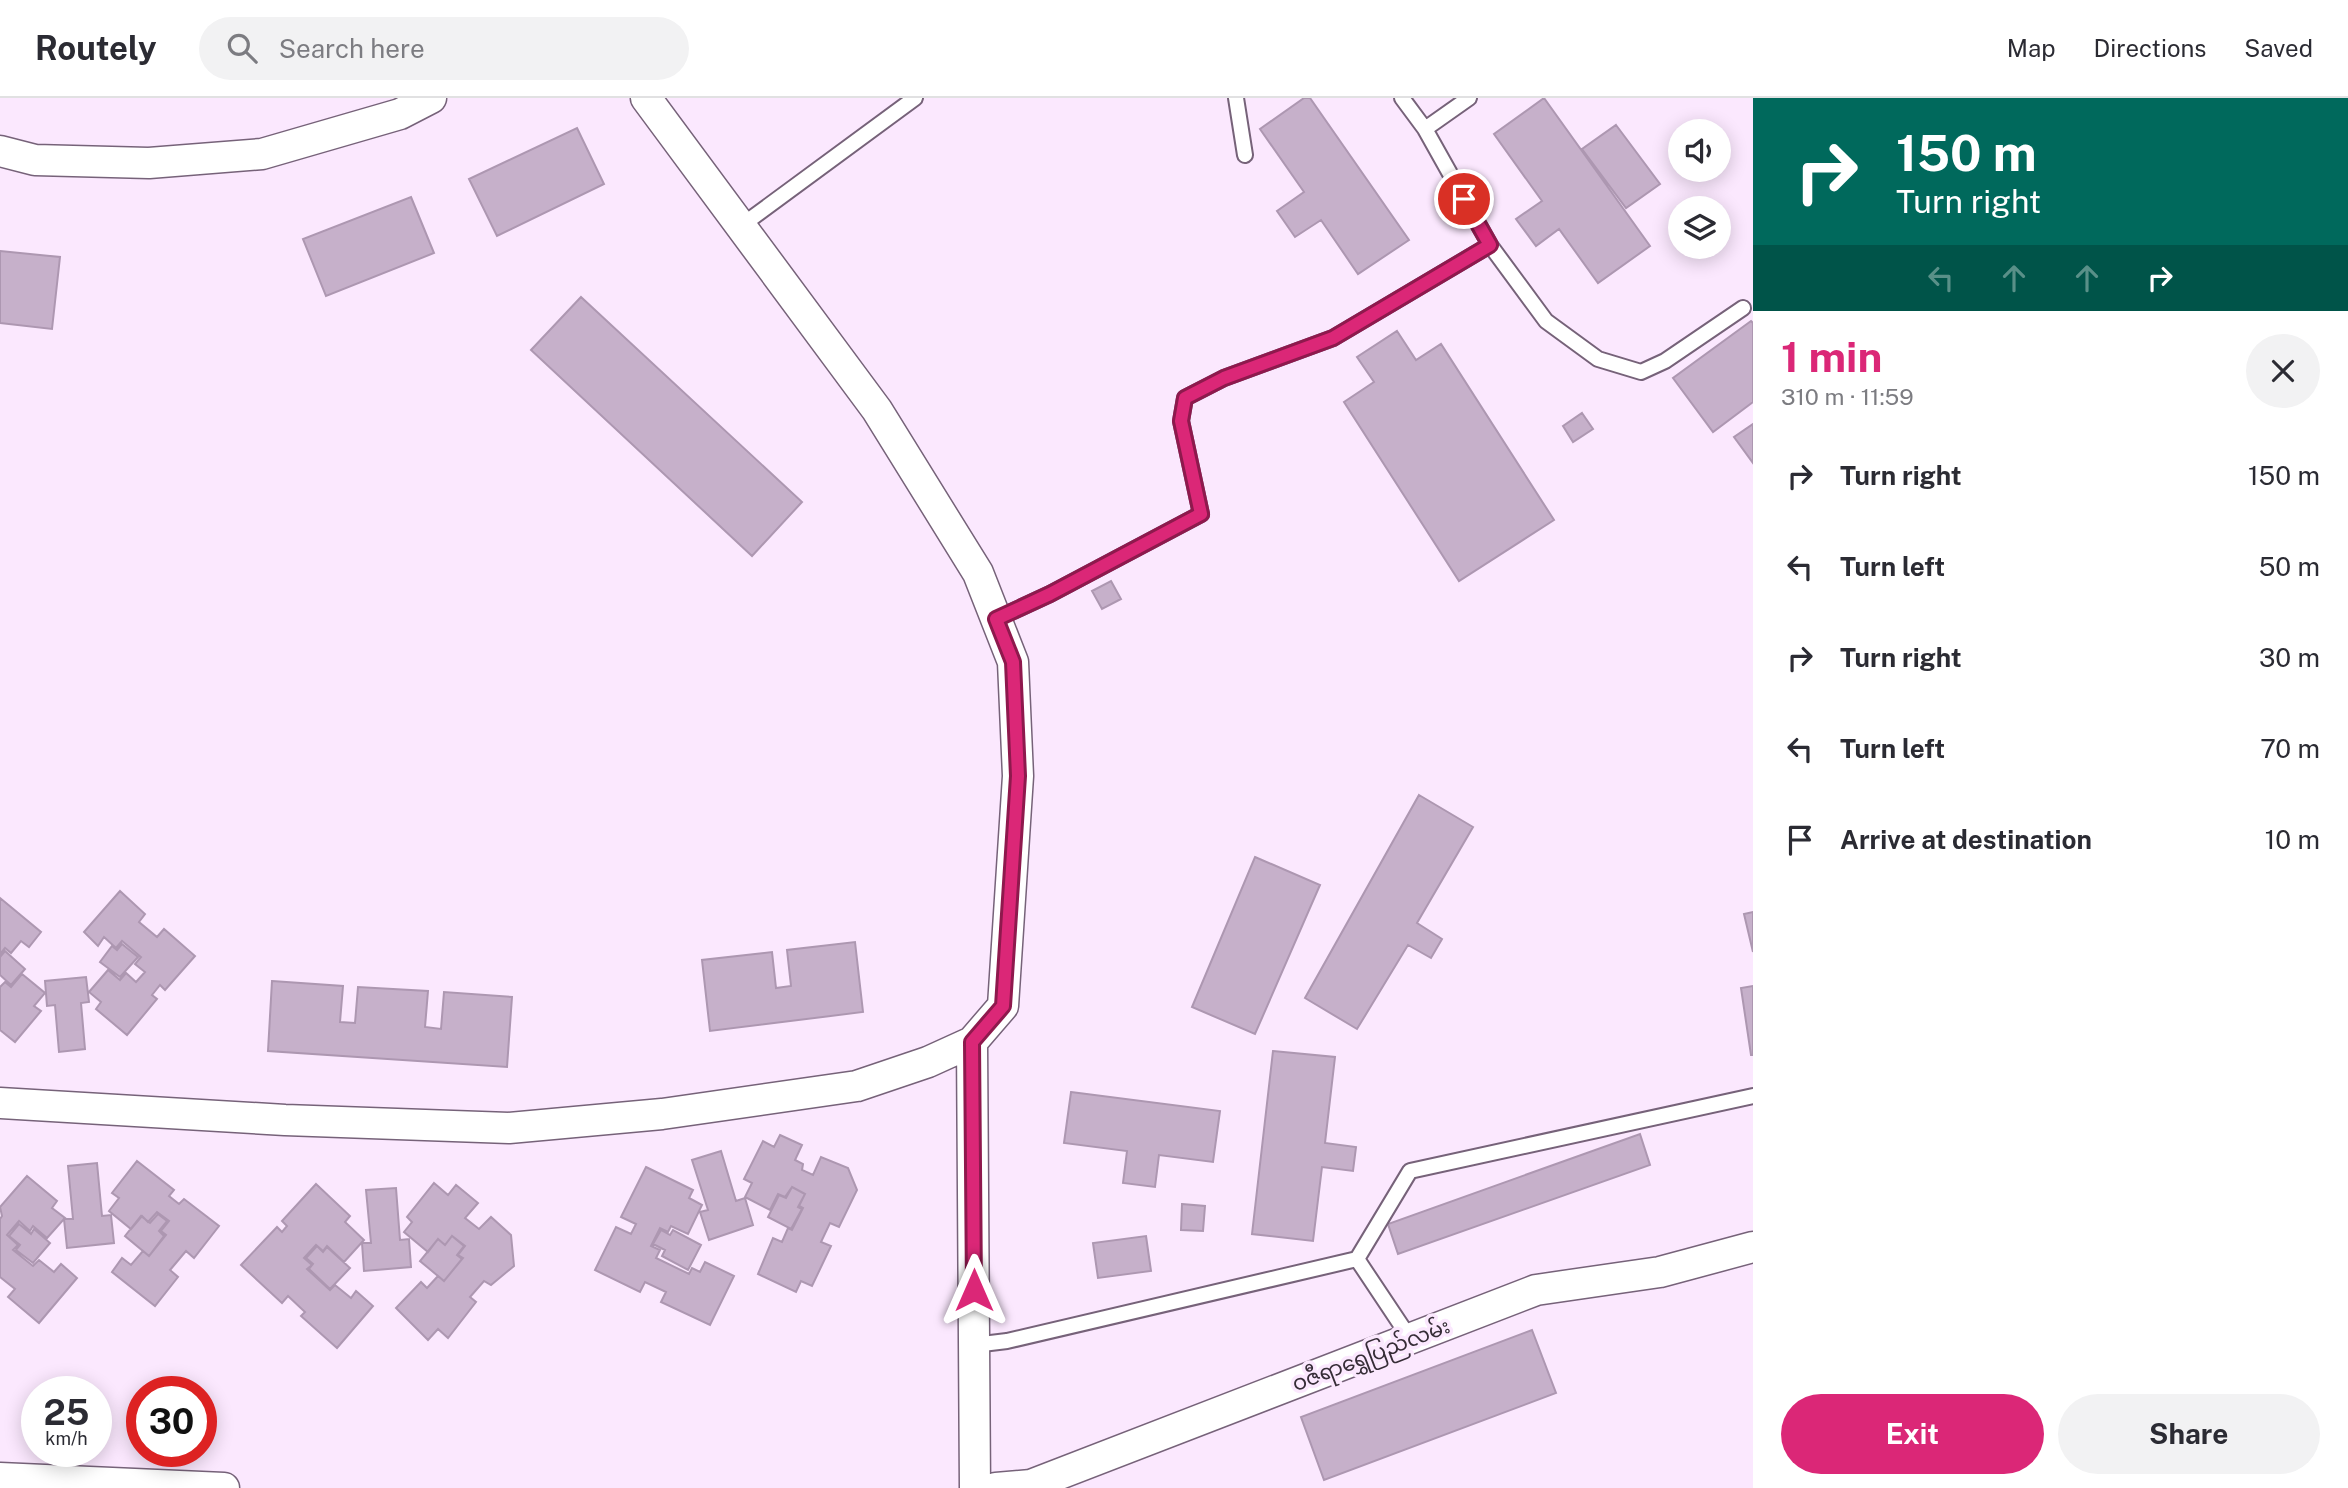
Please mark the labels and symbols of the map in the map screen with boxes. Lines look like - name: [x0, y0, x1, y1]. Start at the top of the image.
- pin: [1434, 169, 1494, 229]
- position arrow: [937, 1253, 1011, 1327]
- street label: ဝဇီရာရွှေပြည်လမ်း: [1287, 1310, 1455, 1401]
- speed limit sign: 30: [126, 1376, 217, 1467]

